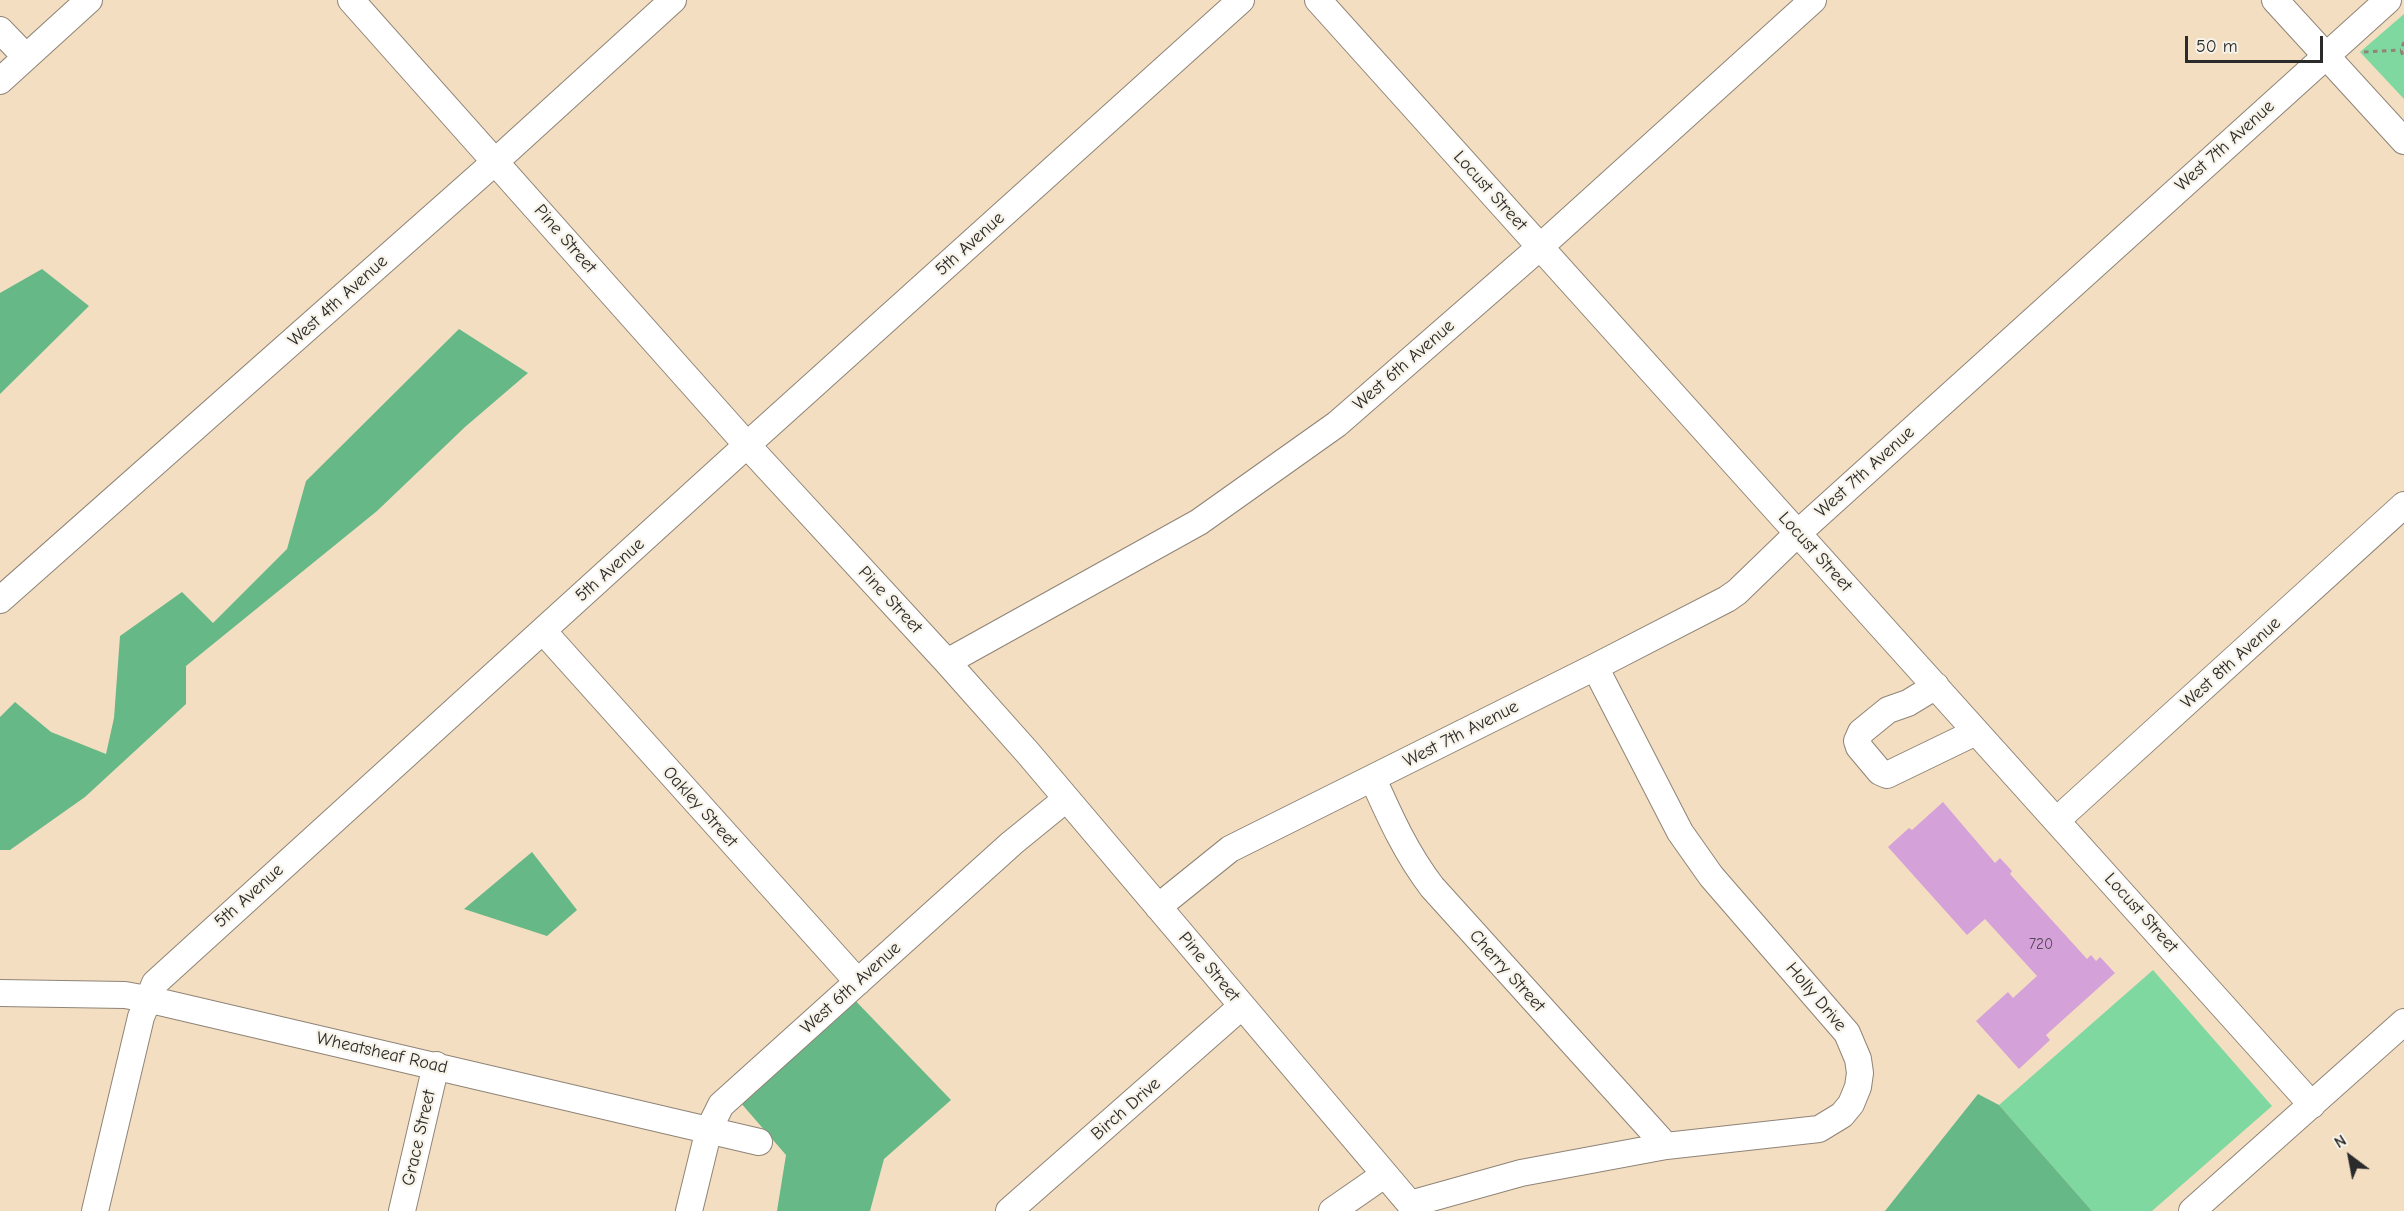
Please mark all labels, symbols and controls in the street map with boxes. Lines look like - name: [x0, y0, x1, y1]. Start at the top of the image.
- scale bar: [2188, 24, 2326, 62]
- text: 50 m: [2196, 36, 2238, 57]
- street label: West 7th Avenue: [2171, 96, 2279, 196]
- street label: Locust Street: [1449, 147, 1531, 235]
- street label: Pine Street: [529, 200, 601, 278]
- street label: 5th Avenue: [931, 207, 1009, 281]
- street label: West 4th Avenue: [284, 251, 392, 351]
- street label: West 6th Avenue: [1349, 315, 1459, 415]
- street label: West 7th Avenue: [1811, 422, 1919, 522]
- street label: Locust Street: [1774, 508, 1856, 596]
- street label: 5th Avenue: [571, 533, 649, 607]
- street label: Pine Street: [853, 562, 927, 638]
- street label: West 8th Avenue: [2177, 613, 2285, 713]
- street label: West 7th Avenue: [1400, 696, 1522, 772]
- street label: Oakley Street: [658, 762, 742, 852]
- street label: 5th Avenue: [210, 859, 288, 933]
- street label: Locust Street: [2100, 869, 2182, 957]
- street label: Cherry Street: [1464, 925, 1550, 1017]
- street label: Pine Street: [1174, 928, 1244, 1006]
- house number: 720: [2029, 936, 2053, 954]
- street label: West 6th Avenue: [796, 937, 906, 1039]
- street label: Holly Drive: [1781, 958, 1851, 1036]
- street label: Wheatsheaf Road: [314, 1027, 450, 1079]
- street label: Birch Drive: [1087, 1073, 1165, 1145]
- street label: Grace Street: [397, 1088, 441, 1188]
- north arrow: [2320, 1127, 2380, 1187]
- text: N: [2331, 1131, 2350, 1152]

